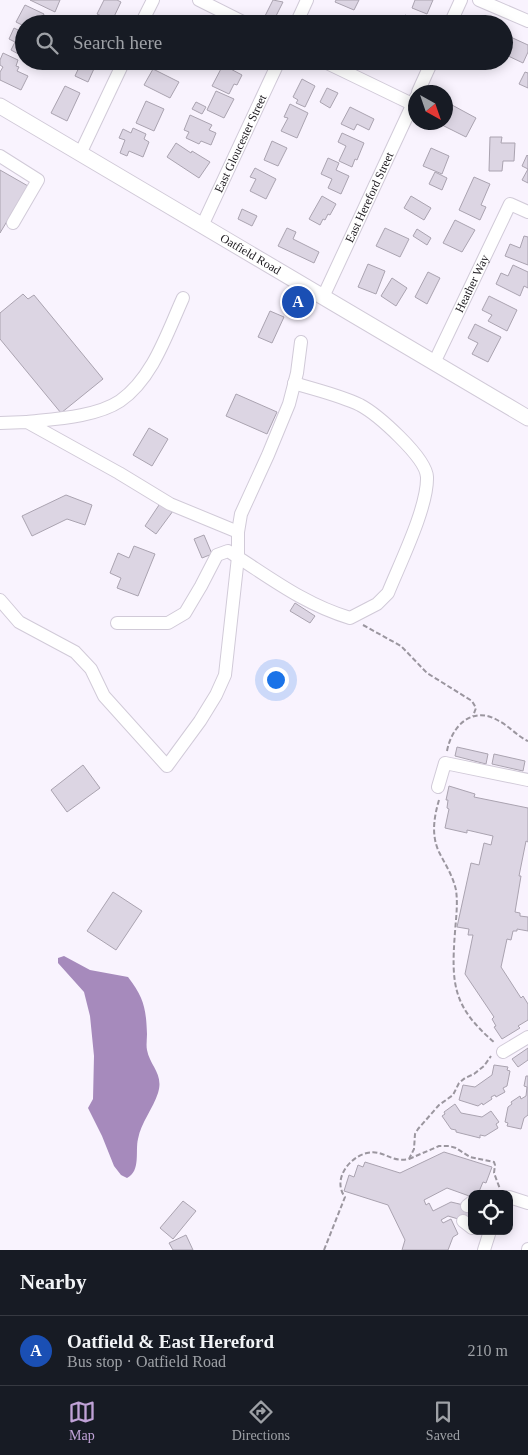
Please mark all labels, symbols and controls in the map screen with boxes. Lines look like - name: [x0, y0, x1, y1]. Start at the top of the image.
- search box: [15, 15, 513, 70]
- icon: search: [33, 29, 61, 57]
- text: Search here: [73, 32, 162, 53]
- north arrow: [408, 85, 453, 130]
- street label: East Gloucester Street: [212, 92, 270, 195]
- street label: East Hereford Street: [342, 149, 397, 245]
- street label: Oatfield Road: [218, 231, 283, 277]
- street label: Heather Way: [452, 252, 492, 315]
- pin: A: [282, 283, 314, 321]
- your location: [263, 667, 289, 693]
- map controls: [468, 1190, 513, 1235]
- button: locate: [468, 1190, 513, 1235]
- text: Nearby: [20, 1270, 87, 1294]
- text: Oatfield & East Hereford: [67, 1331, 274, 1352]
- text: A: [30, 1342, 42, 1359]
- text: 210 m: [468, 1342, 508, 1359]
- text: Bus stop · Oatfield Road: [67, 1353, 226, 1370]
- tab: Map: [68, 1398, 96, 1444]
- tab: Directions: [232, 1398, 290, 1444]
- tab: Saved: [426, 1398, 460, 1444]

